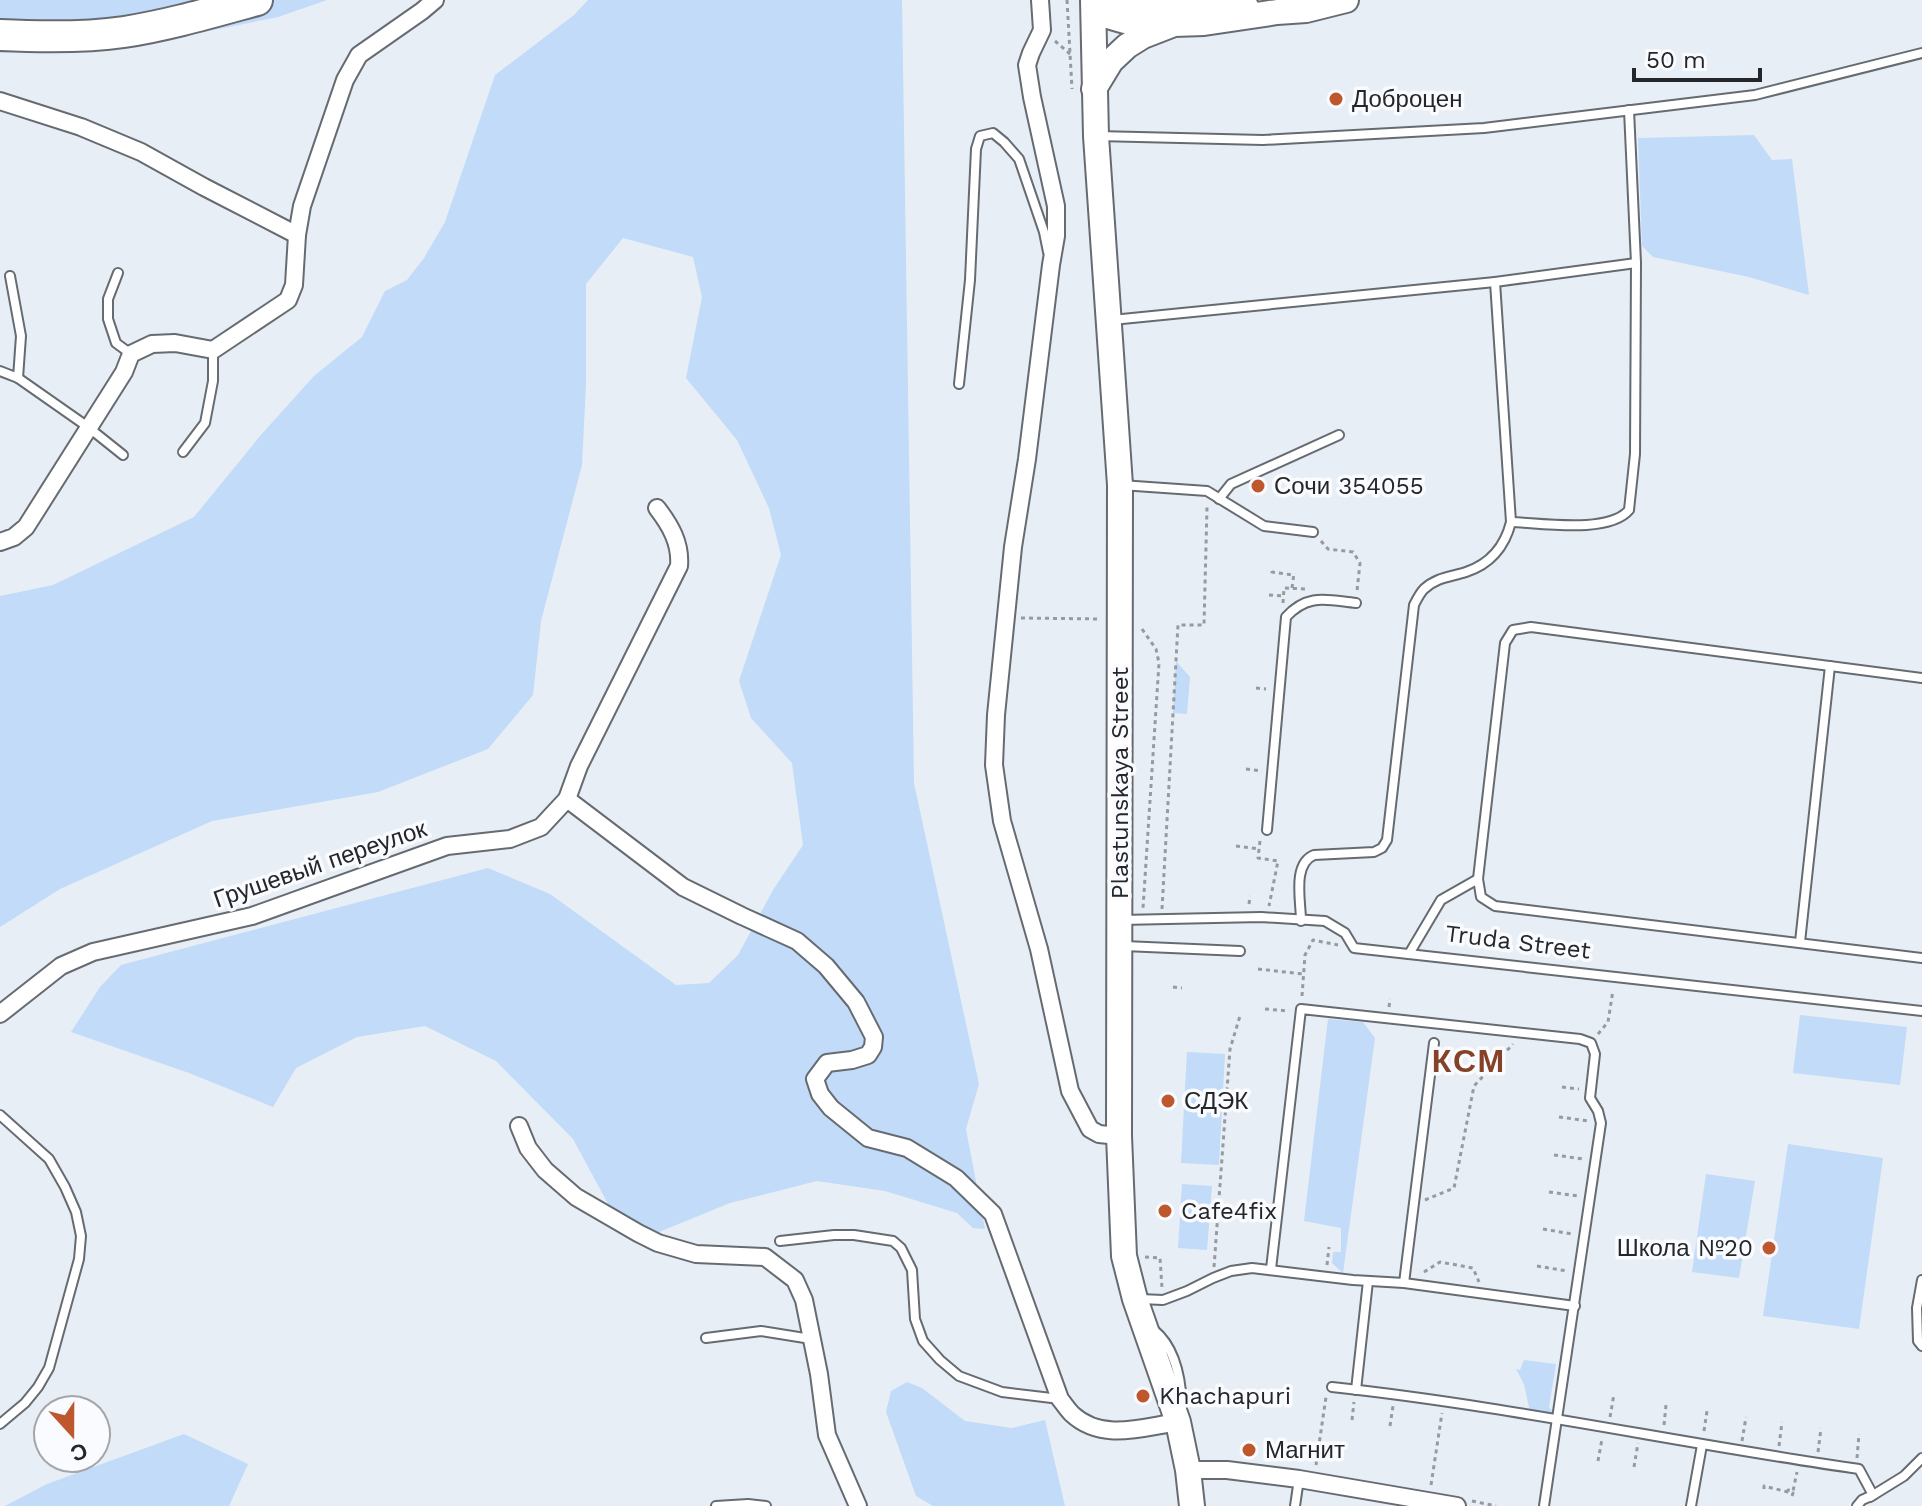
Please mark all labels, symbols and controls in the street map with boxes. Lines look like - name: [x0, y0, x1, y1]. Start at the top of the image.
- scale bar: [1634, 32, 1760, 82]
- text: 50 m: [1646, 46, 1706, 74]
- place label: Доброцен: [1352, 85, 1462, 113]
- marker: Доброцен: [1327, 90, 1345, 108]
- place label: Сочи 354055: [1274, 472, 1424, 500]
- marker: Сочи 354055: [1249, 477, 1267, 495]
- street label: Plastunskaya Street: [1106, 667, 1134, 899]
- street label: Грушевый переулок: [210, 814, 431, 914]
- street label: Truda Street: [1444, 919, 1592, 965]
- district label: КСМ: [1432, 1042, 1506, 1080]
- place label: СДЭК: [1184, 1087, 1248, 1115]
- marker: СДЭК: [1159, 1092, 1177, 1110]
- place label: Cafe4fix: [1181, 1197, 1277, 1225]
- marker: Cafe4fix: [1156, 1202, 1174, 1220]
- place label: Школа №20: [1617, 1234, 1753, 1262]
- marker: Школа №20: [1760, 1239, 1778, 1257]
- place label: Khachapuri: [1159, 1382, 1291, 1410]
- marker: Khachapuri: [1134, 1387, 1152, 1405]
- north arrow: [32, 1394, 112, 1474]
- place label: Магнит: [1265, 1436, 1345, 1464]
- text: С: [67, 1438, 91, 1467]
- marker: Магнит: [1240, 1441, 1258, 1459]

